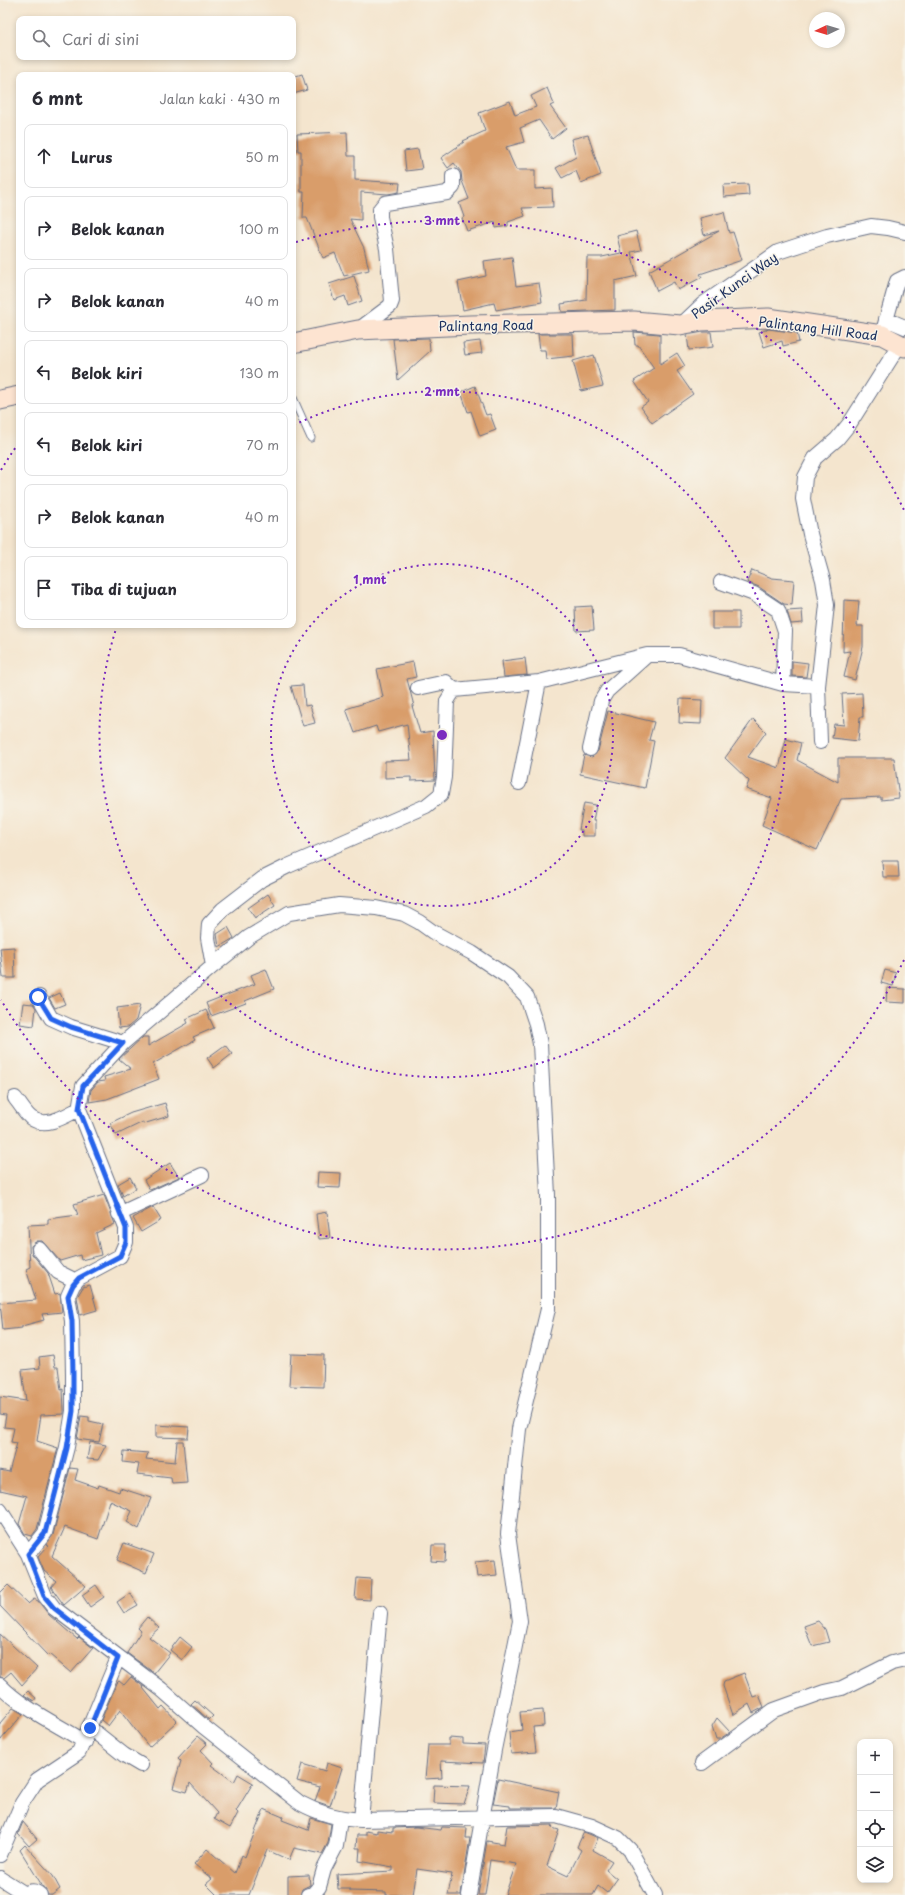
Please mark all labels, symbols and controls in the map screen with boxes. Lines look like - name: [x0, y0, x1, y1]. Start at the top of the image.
- north arrow: [809, 12, 845, 48]
- search box: [16, 16, 296, 60]
- icon: search: [30, 27, 52, 49]
- text: Cari di sini: [62, 27, 139, 50]
- text: 6 mnt: [32, 85, 83, 111]
- text: Jalan kaki · 430 m: [160, 89, 280, 108]
- icon: ahead: [33, 145, 55, 167]
- text: Lurus: [71, 145, 112, 168]
- text: 50 m: [245, 147, 279, 166]
- text: 3 mnt: [424, 211, 460, 229]
- icon: right: [33, 217, 55, 239]
- text: Belok kanan: [71, 217, 165, 240]
- text: 100 m: [239, 219, 279, 238]
- street label: Pasir Kunci Way: [687, 247, 781, 323]
- icon: right: [33, 289, 55, 311]
- text: Belok kanan: [71, 289, 165, 312]
- text: 40 m: [245, 291, 279, 310]
- street label: Palintang Hill Road: [757, 311, 879, 345]
- street label: Palintang Road: [438, 315, 534, 335]
- icon: left: [33, 361, 55, 383]
- text: Belok kiri: [71, 361, 142, 384]
- text: 130 m: [240, 363, 279, 382]
- text: 2 mnt: [424, 382, 460, 400]
- icon: left: [33, 433, 55, 455]
- text: Belok kiri: [71, 433, 142, 456]
- text: 70 m: [246, 435, 279, 454]
- icon: right: [33, 505, 55, 527]
- text: Belok kanan: [71, 505, 165, 528]
- text: 40 m: [245, 507, 279, 526]
- text: 1 mnt: [353, 570, 387, 588]
- icon: arrive: [33, 577, 55, 599]
- text: Tiba di tujuan: [71, 577, 177, 600]
- centre of rings: [435, 728, 449, 742]
- route start: [29, 988, 47, 1006]
- route end: [81, 1719, 99, 1737]
- map controls: [857, 1739, 893, 1883]
- button: +: [857, 1739, 893, 1775]
- button: −: [857, 1775, 893, 1811]
- button: locate: [857, 1811, 893, 1847]
- button: layers: [857, 1847, 893, 1883]

